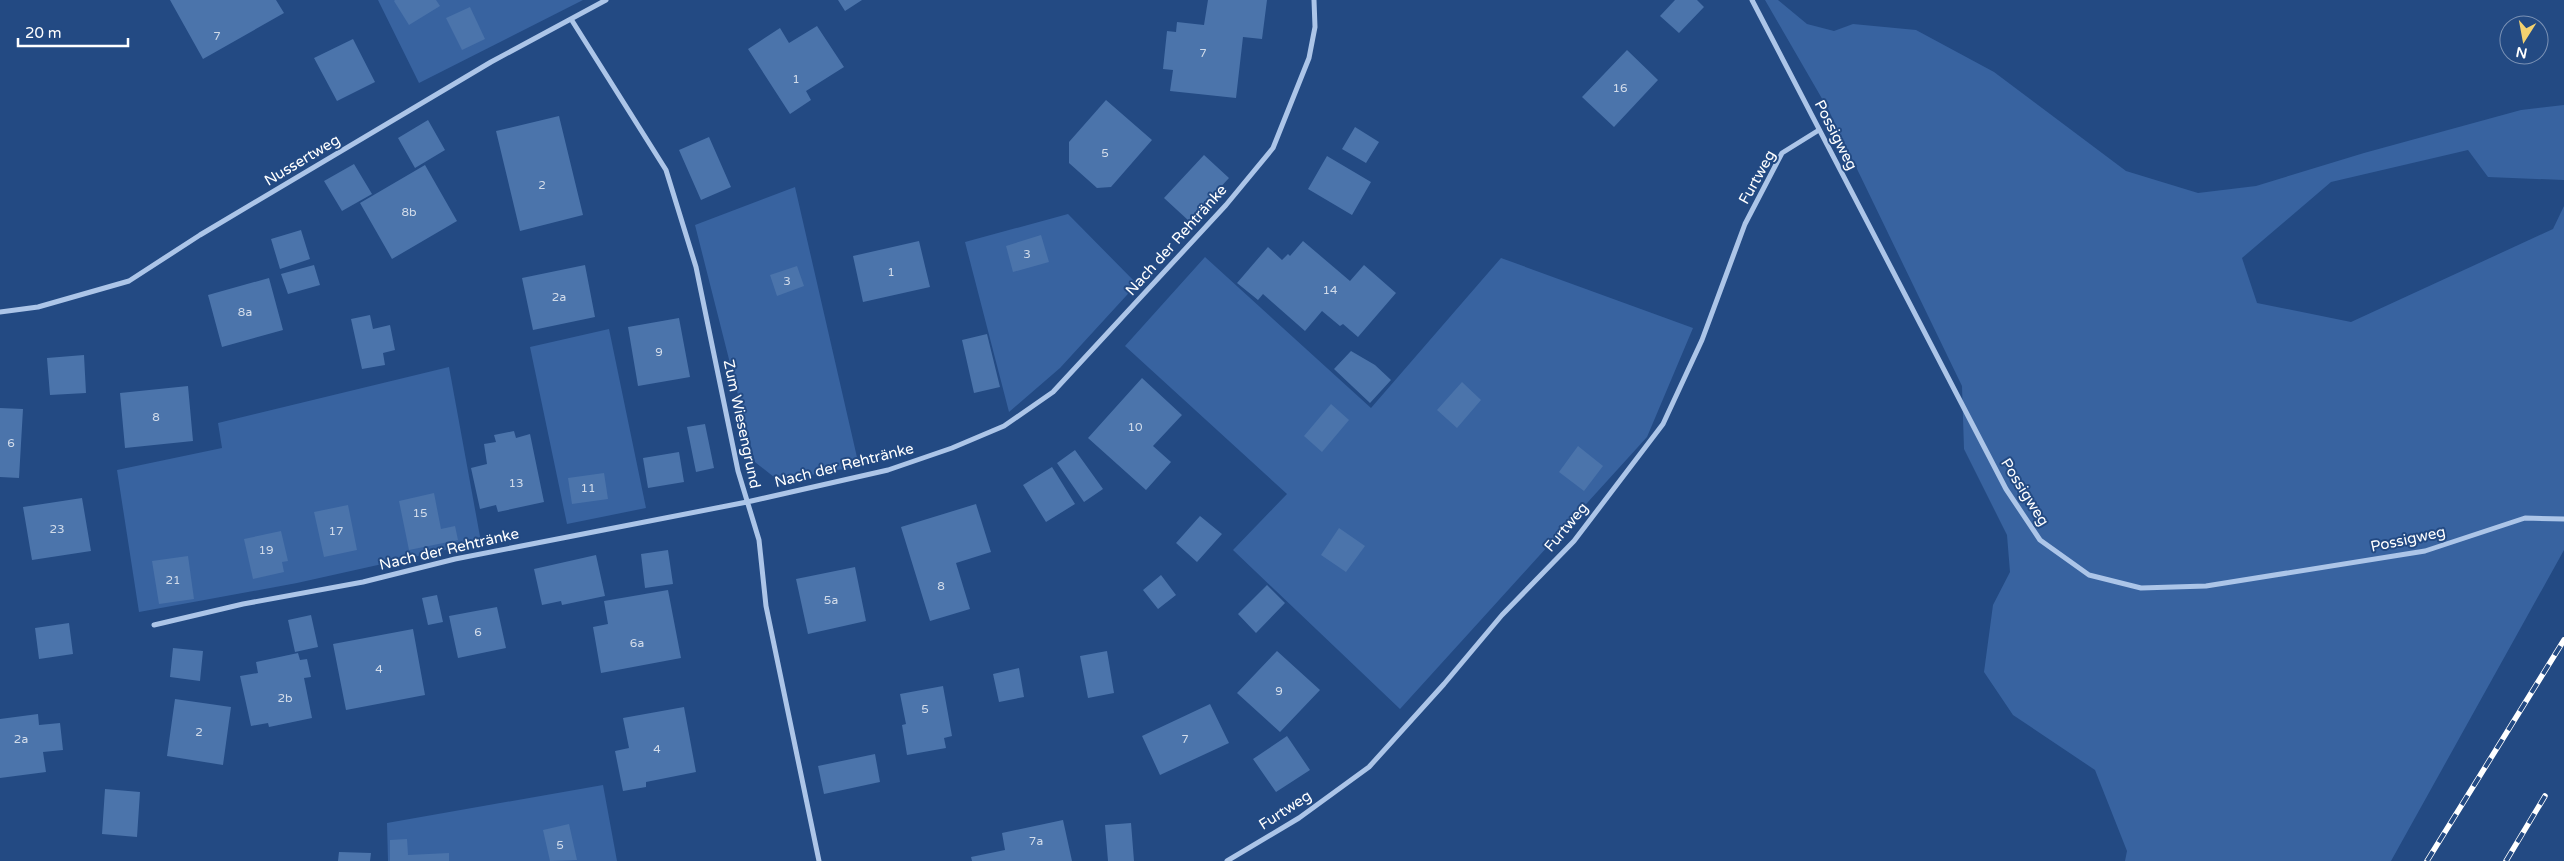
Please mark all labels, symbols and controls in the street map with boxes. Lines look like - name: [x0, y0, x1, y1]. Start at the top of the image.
- scale bar: [18, 15, 128, 47]
- north arrow: [2499, 15, 2549, 65]
- text: 20 m: [25, 24, 62, 42]
- house number: 7: [213, 29, 221, 43]
- text: N: [2514, 43, 2529, 62]
- house number: 7: [1199, 46, 1207, 60]
- house number: 1: [792, 72, 800, 86]
- house number: 16: [1612, 81, 1628, 95]
- street label: Possigweg: [1811, 97, 1861, 173]
- street label: Nussertweg: [261, 130, 343, 190]
- house number: 5: [1101, 146, 1109, 160]
- street label: Furtweg: [1735, 147, 1779, 207]
- house number: 2: [538, 178, 546, 192]
- street label: Nach der Rehtränke: [1122, 181, 1230, 299]
- house number: 8b: [401, 205, 417, 219]
- house number: 3: [1023, 247, 1031, 261]
- house number: 1: [887, 265, 895, 279]
- house number: 3: [783, 274, 791, 288]
- house number: 14: [1322, 283, 1338, 297]
- house number: 2a: [552, 290, 566, 304]
- house number: 8a: [238, 305, 252, 319]
- house number: 9: [655, 345, 663, 359]
- street label: Zum Wiesengrund: [720, 358, 764, 490]
- house number: 8: [152, 410, 160, 424]
- house number: 10: [1127, 420, 1143, 434]
- house number: 6: [7, 436, 15, 450]
- street label: Nach der Rehtränke: [773, 439, 915, 491]
- street label: Possigweg: [1997, 455, 2053, 529]
- house number: 13: [508, 476, 524, 490]
- house number: 11: [580, 481, 596, 495]
- street label: Furtweg: [1540, 499, 1592, 555]
- house number: 15: [412, 506, 428, 520]
- house number: 23: [49, 522, 65, 536]
- street label: Possigweg: [2369, 522, 2447, 556]
- house number: 17: [328, 524, 344, 538]
- street label: Nach der Rehtränke: [377, 524, 521, 574]
- house number: 19: [258, 543, 274, 557]
- house number: 21: [165, 573, 181, 587]
- house number: 8: [937, 579, 945, 593]
- house number: 5a: [824, 593, 838, 607]
- house number: 6: [474, 625, 482, 639]
- house number: 6a: [630, 636, 644, 650]
- house number: 4: [375, 662, 383, 676]
- house number: 9: [1275, 684, 1283, 698]
- house number: 2b: [277, 691, 293, 705]
- house number: 5: [921, 702, 929, 716]
- house number: 2: [195, 725, 203, 739]
- house number: 2a: [14, 732, 28, 746]
- house number: 7: [1181, 732, 1189, 746]
- house number: 4: [653, 742, 661, 756]
- street label: Furtweg: [1255, 786, 1315, 834]
- house number: 7a: [1029, 834, 1043, 848]
- house number: 5: [556, 838, 564, 852]

